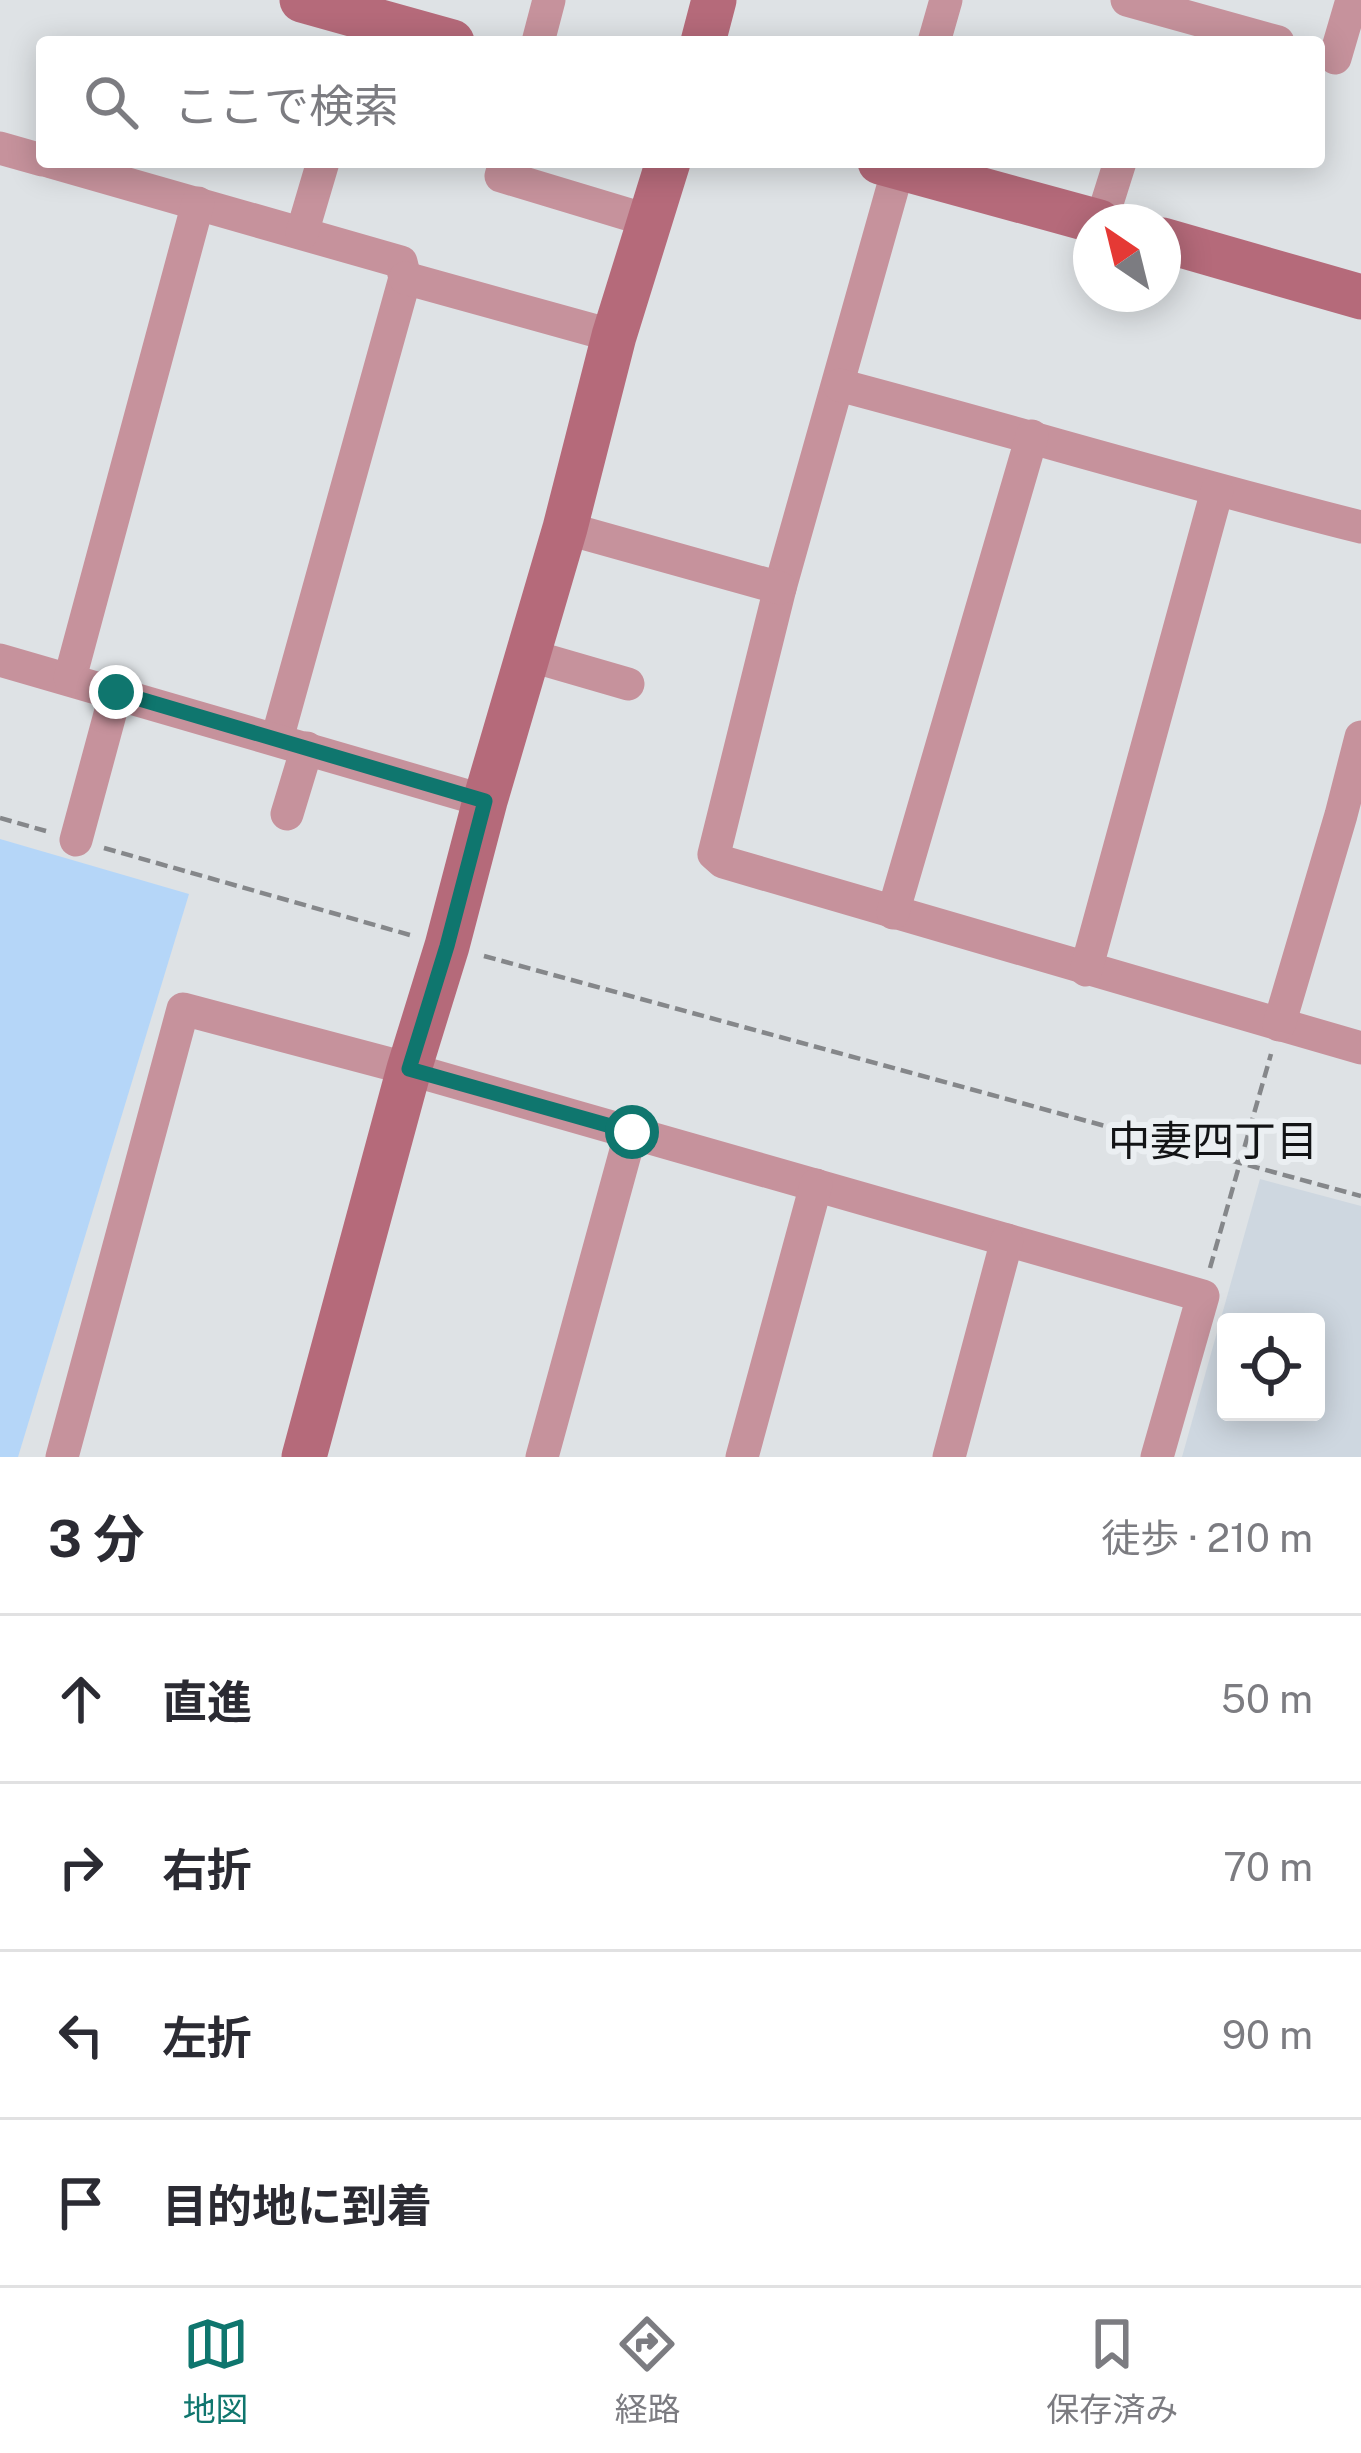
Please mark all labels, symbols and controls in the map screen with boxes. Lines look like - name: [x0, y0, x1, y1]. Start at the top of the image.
- search box: [36, 36, 1325, 168]
- icon: search: [78, 69, 144, 135]
- text: ここで検索: [174, 79, 399, 132]
- north arrow: [1073, 204, 1181, 312]
- route end: [89, 665, 143, 719]
- route start: [605, 1105, 659, 1159]
- district label: 中妻四丁目: [1108, 1116, 1318, 1165]
- map controls: [1217, 1313, 1325, 1421]
- button: locate: [1217, 1313, 1325, 1421]
- text: 3 分: [48, 1509, 144, 1568]
- text: 徒歩 · 210 m: [1101, 1515, 1313, 1561]
- icon: ahead: [48, 1666, 114, 1732]
- text: 直進: [162, 1675, 252, 1728]
- text: 50 m: [1221, 1676, 1313, 1722]
- icon: right: [48, 1834, 114, 1900]
- text: 右折: [162, 1843, 252, 1896]
- text: 70 m: [1223, 1844, 1313, 1890]
- icon: left: [48, 2002, 114, 2068]
- text: 左折: [162, 2011, 252, 2064]
- text: 90 m: [1222, 2012, 1313, 2058]
- icon: arrive: [48, 2170, 114, 2236]
- text: 目的地に到着: [162, 2179, 432, 2232]
- tab: 地図: [183, 2311, 249, 2431]
- tab: 経路: [614, 2311, 680, 2431]
- tab: 保存済み: [1046, 2311, 1178, 2431]

